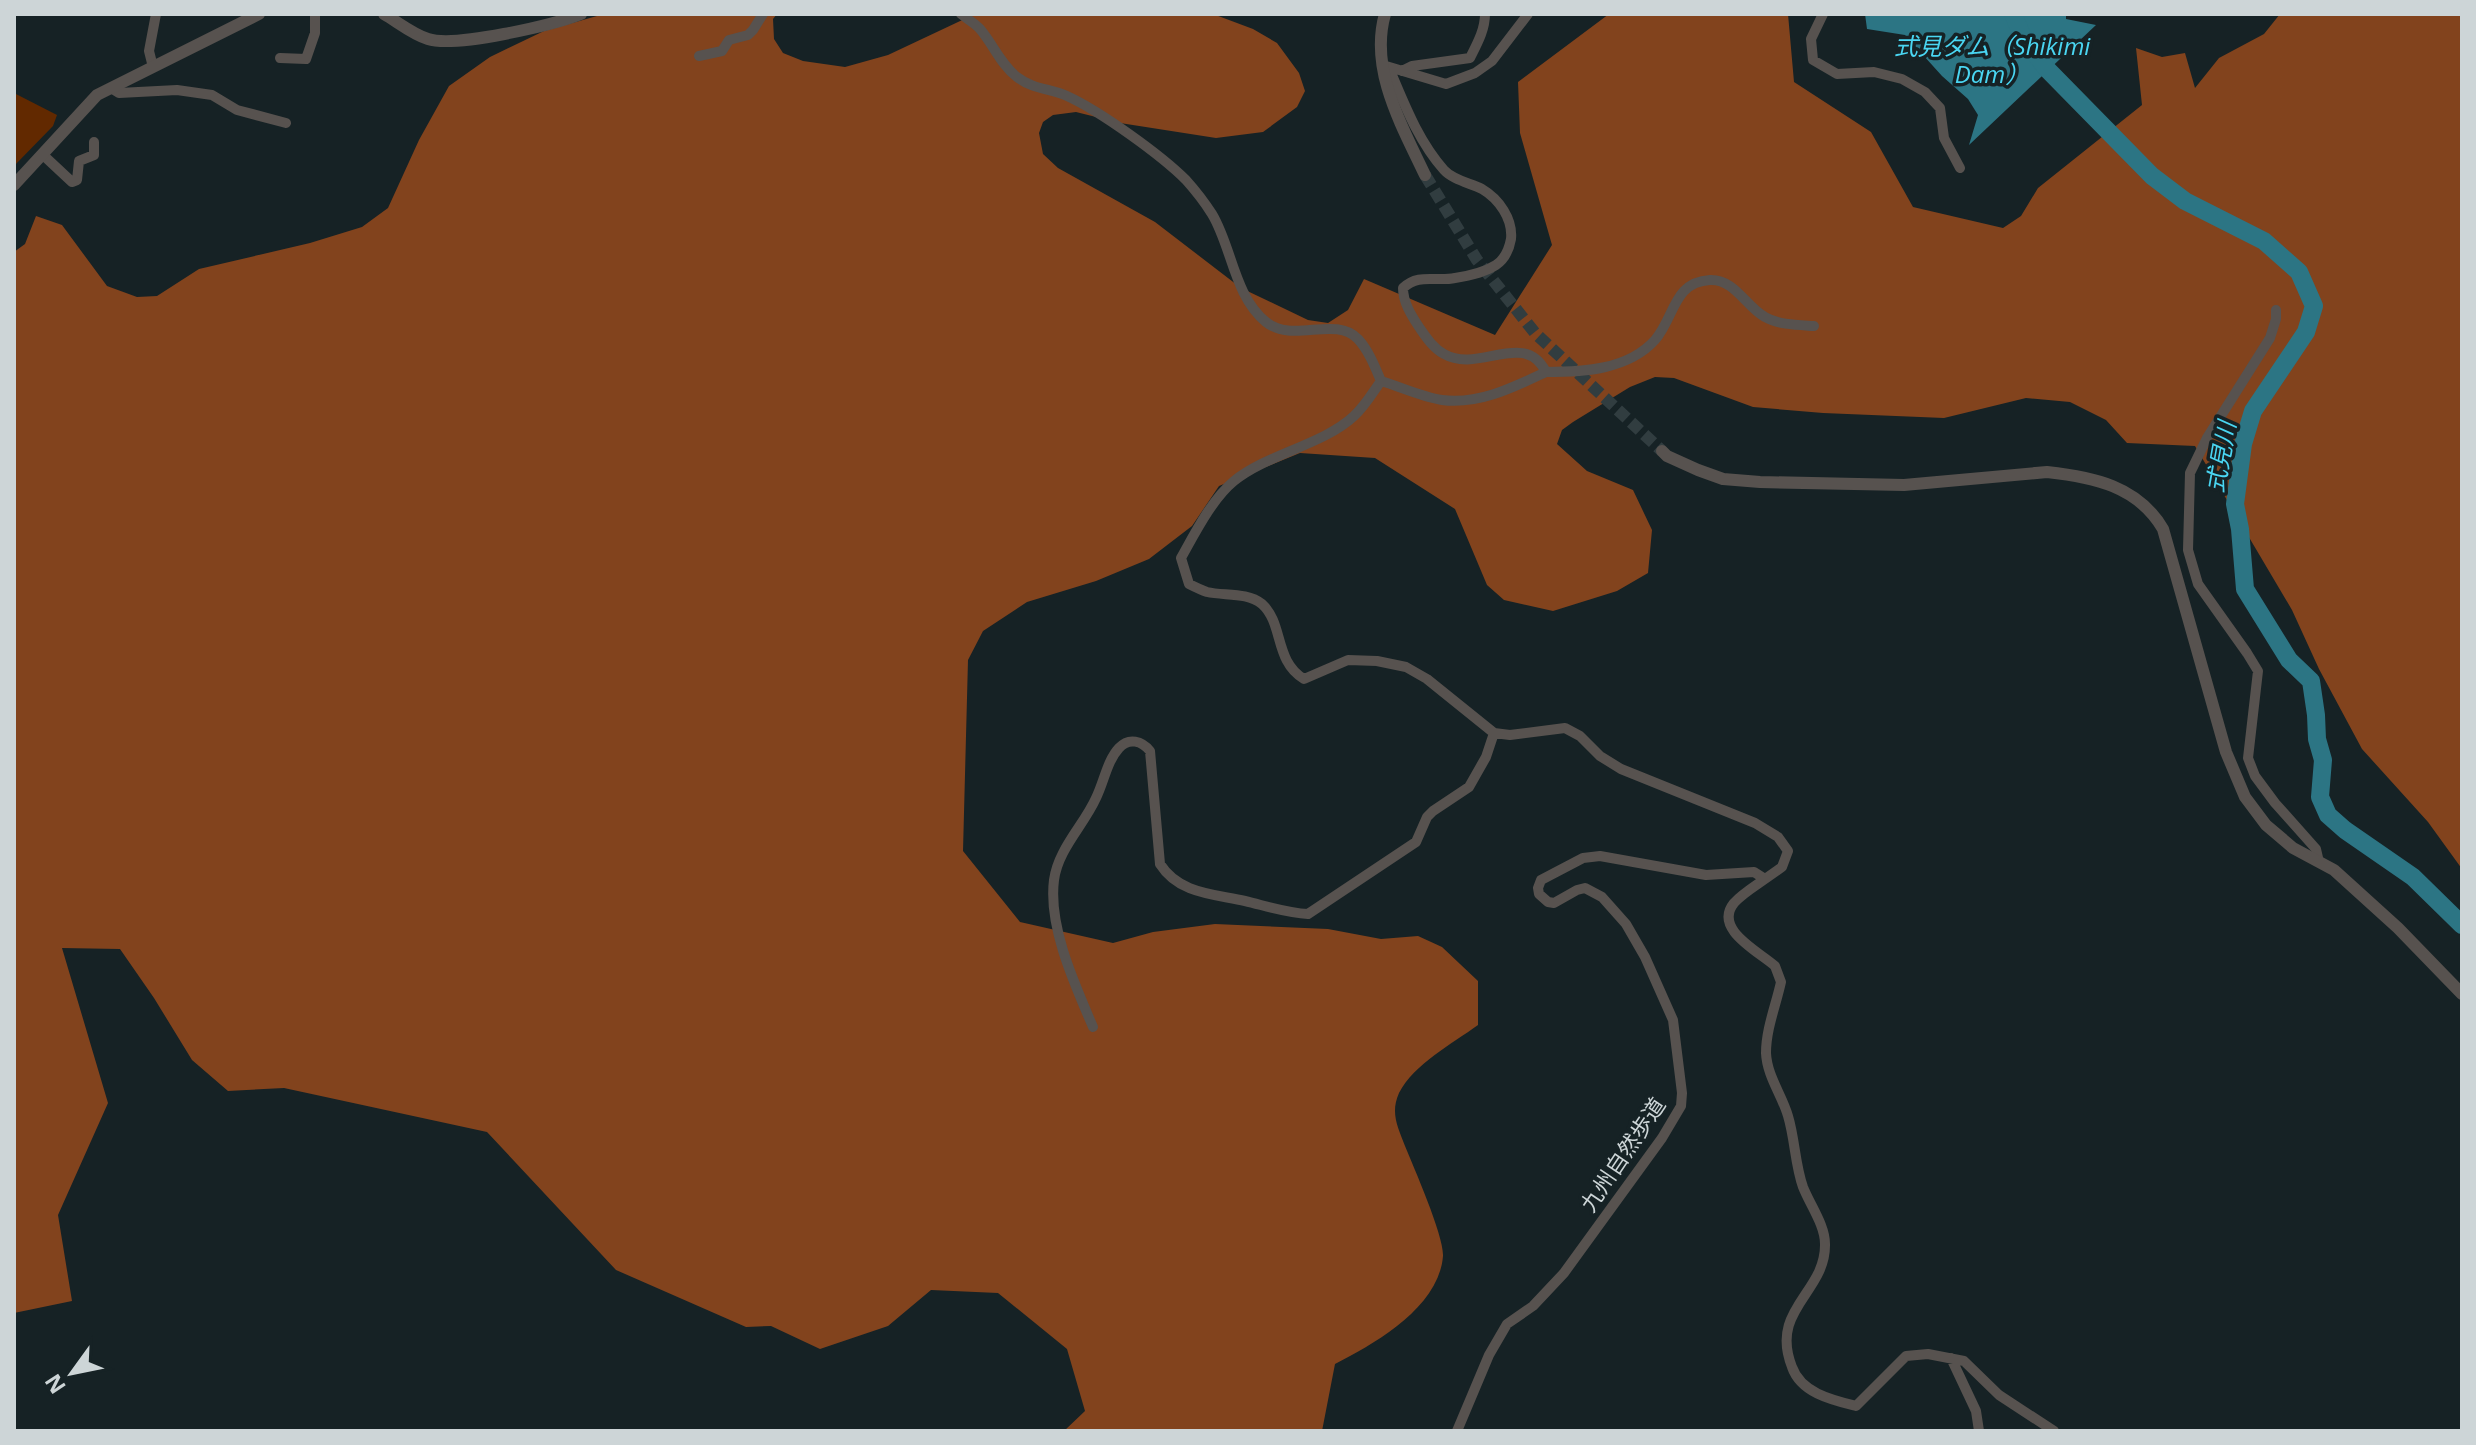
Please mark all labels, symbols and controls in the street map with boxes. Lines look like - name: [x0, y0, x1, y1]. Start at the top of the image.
- water label: 式見ダム（Shikimi Dam）: [1894, 29, 2091, 90]
- water label: 式見川: [2197, 416, 2243, 495]
- street label: 九州自然歩道: [1573, 1091, 1671, 1217]
- north arrow: [32, 1333, 112, 1413]
- text: N: [37, 1369, 72, 1400]

